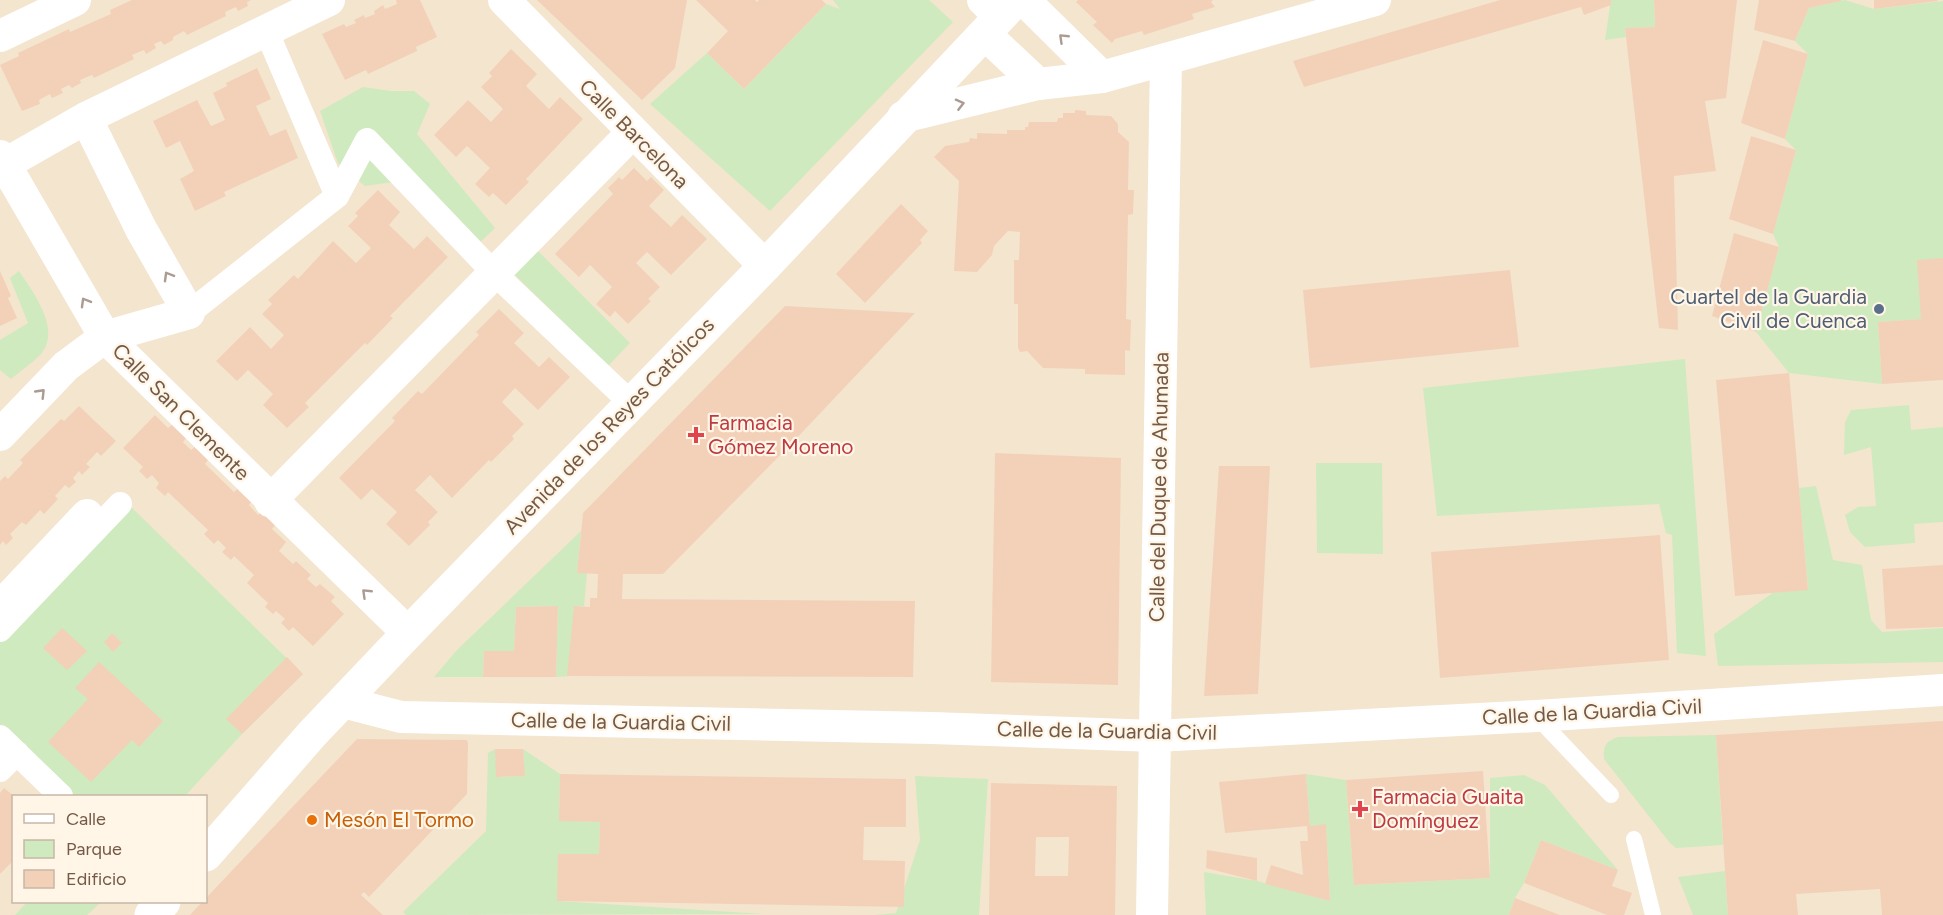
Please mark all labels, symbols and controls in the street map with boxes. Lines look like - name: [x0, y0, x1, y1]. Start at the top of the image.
- one-way arrow: [1060, 35, 1071, 46]
- street label: Calle Barcelona: [574, 74, 694, 194]
- one-way arrow: [955, 98, 965, 111]
- one-way arrow: [163, 271, 175, 282]
- place label: Cuartel de la Guardia Civil de Cuenca: [1670, 284, 1867, 333]
- one-way arrow: [81, 298, 92, 309]
- marker: Cuartel de la Guardia Civil de Cuenca: [1872, 302, 1886, 316]
- street label: Avenida de los Reyes Católicos: [498, 312, 719, 539]
- street label: Calle San Clemente: [107, 338, 255, 486]
- street label: Calle del Duque de Ahumada: [1144, 352, 1173, 622]
- one-way arrow: [33, 389, 44, 400]
- place label: Farmacia Gómez Moreno: [708, 410, 853, 459]
- marker: Farmacia Gómez Moreno: [689, 428, 703, 442]
- one-way arrow: [362, 589, 373, 600]
- street label: Calle de la Guardia Civil: [1481, 693, 1703, 730]
- street label: Calle de la Guardia Civil: [511, 707, 731, 736]
- street label: Calle de la Guardia Civil: [997, 716, 1217, 745]
- place label: Farmacia Guaita Domínguez: [1372, 784, 1524, 833]
- legend: [12, 795, 207, 903]
- marker: Farmacia Guaita Domínguez: [1353, 802, 1367, 816]
- place label: Mesón El Tormo: [324, 807, 474, 832]
- text: Calle: [66, 808, 106, 830]
- marker: Mesón El Tormo: [305, 813, 319, 827]
- text: Parque: [66, 838, 122, 860]
- text: Edificio: [66, 868, 127, 890]

